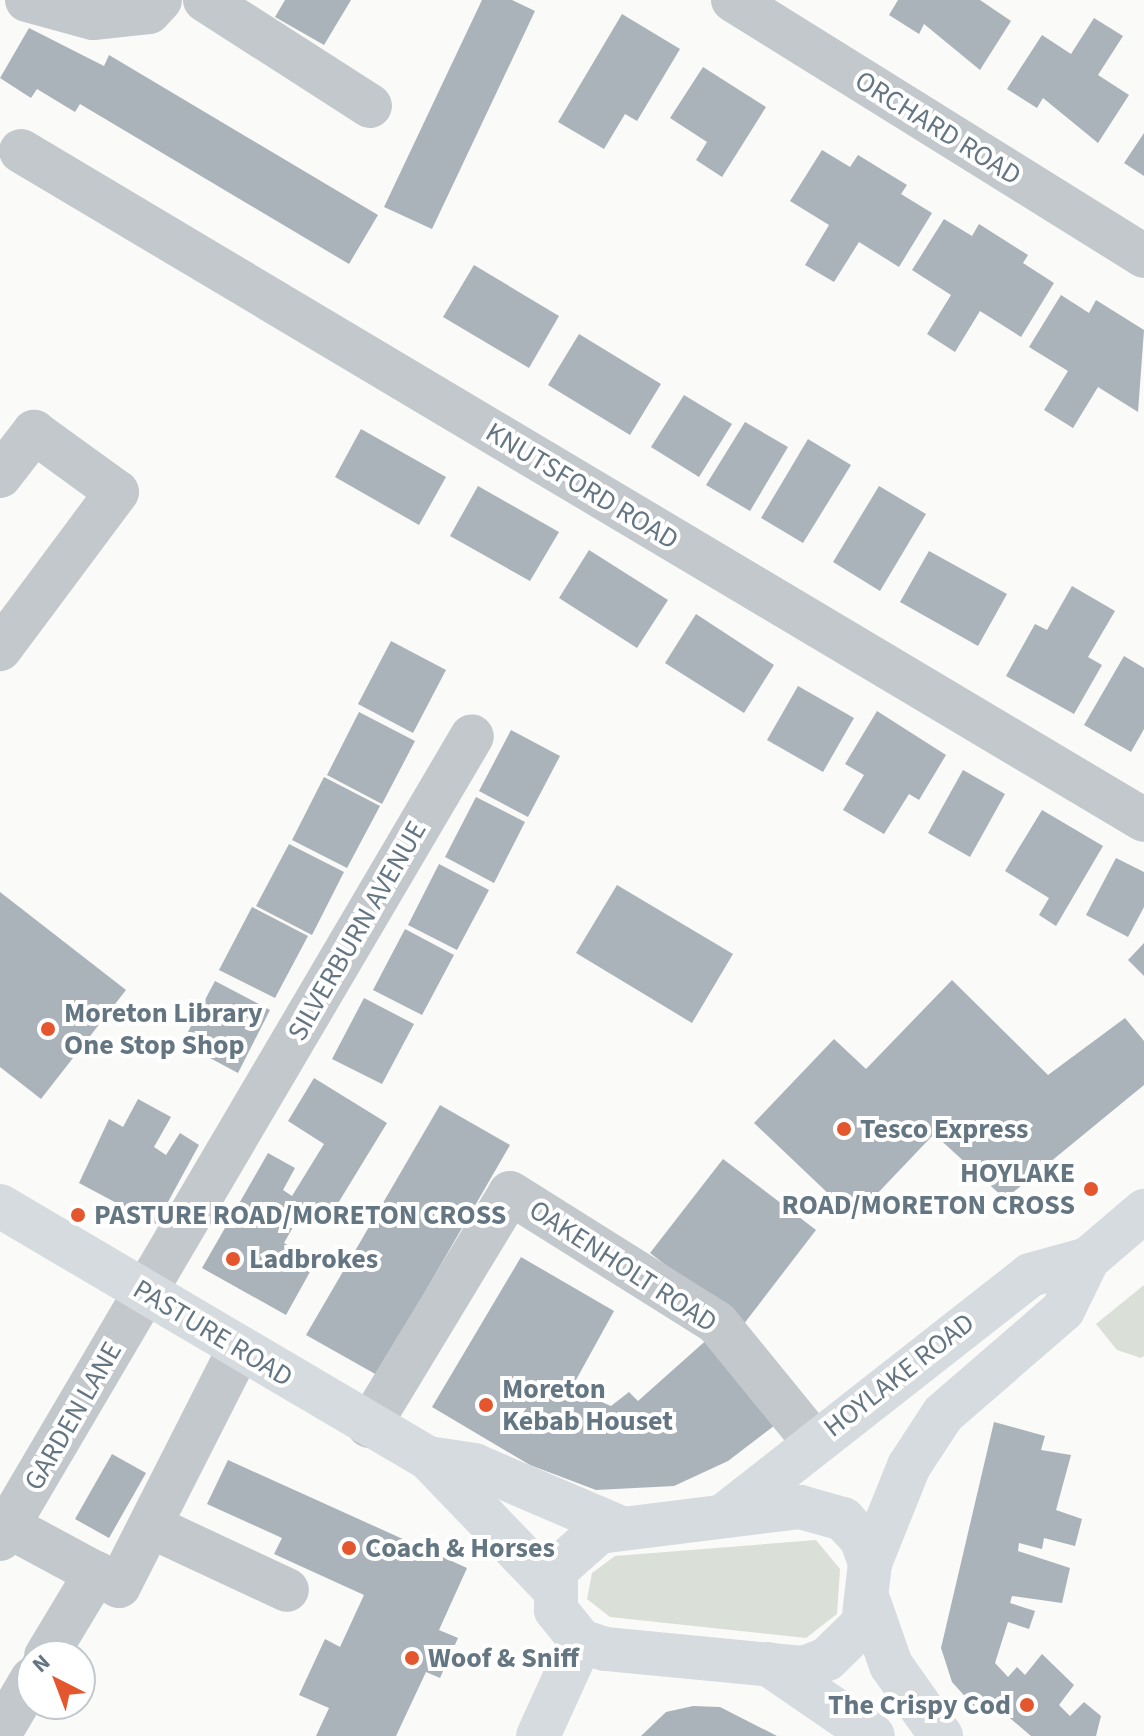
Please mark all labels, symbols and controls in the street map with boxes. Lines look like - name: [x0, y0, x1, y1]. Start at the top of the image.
- street label: ORCHARD ROAD: [849, 64, 1027, 192]
- street label: KNUTSFORD ROAD: [480, 415, 684, 557]
- street label: SILVERBURN AVENUE: [280, 815, 434, 1047]
- place label: Moreton Library One Stop Shop: [64, 996, 263, 1062]
- marker: Moreton Library One Stop Shop: [39, 1020, 57, 1038]
- place label: Tesco Express: [860, 1112, 1029, 1146]
- marker: Tesco Express: [835, 1120, 853, 1138]
- place label: HOYLAKE ROAD/MORETON CROSS: [782, 1156, 1075, 1222]
- marker: HOYLAKE ROAD/MORETON CROSS: [1082, 1180, 1100, 1198]
- street label: OAKENHOLT ROAD: [523, 1193, 723, 1339]
- place label: PASTURE ROAD/MORETON CROSS: [94, 1198, 506, 1232]
- marker: PASTURE ROAD/MORETON CROSS: [69, 1206, 87, 1224]
- place label: Ladbrokes: [249, 1242, 378, 1276]
- marker: Ladbrokes: [224, 1250, 242, 1268]
- street label: PASTURE ROAD: [127, 1272, 299, 1394]
- street label: HOYLAKE ROAD: [817, 1306, 981, 1444]
- street label: GARDEN LANE: [17, 1336, 129, 1496]
- place label: Moreton Kebab Houset: [502, 1372, 673, 1438]
- marker: Moreton Kebab Houset: [477, 1396, 495, 1414]
- place label: Coach & Horses: [365, 1531, 555, 1565]
- marker: Coach & Horses: [340, 1539, 358, 1557]
- north arrow: [16, 1640, 96, 1720]
- place label: Woof & Sniff: [428, 1641, 579, 1675]
- text: N: [25, 1647, 57, 1680]
- marker: Woof & Sniff: [403, 1649, 421, 1667]
- place label: The Crispy Cod: [828, 1688, 1011, 1722]
- marker: The Crispy Cod: [1018, 1696, 1036, 1714]

